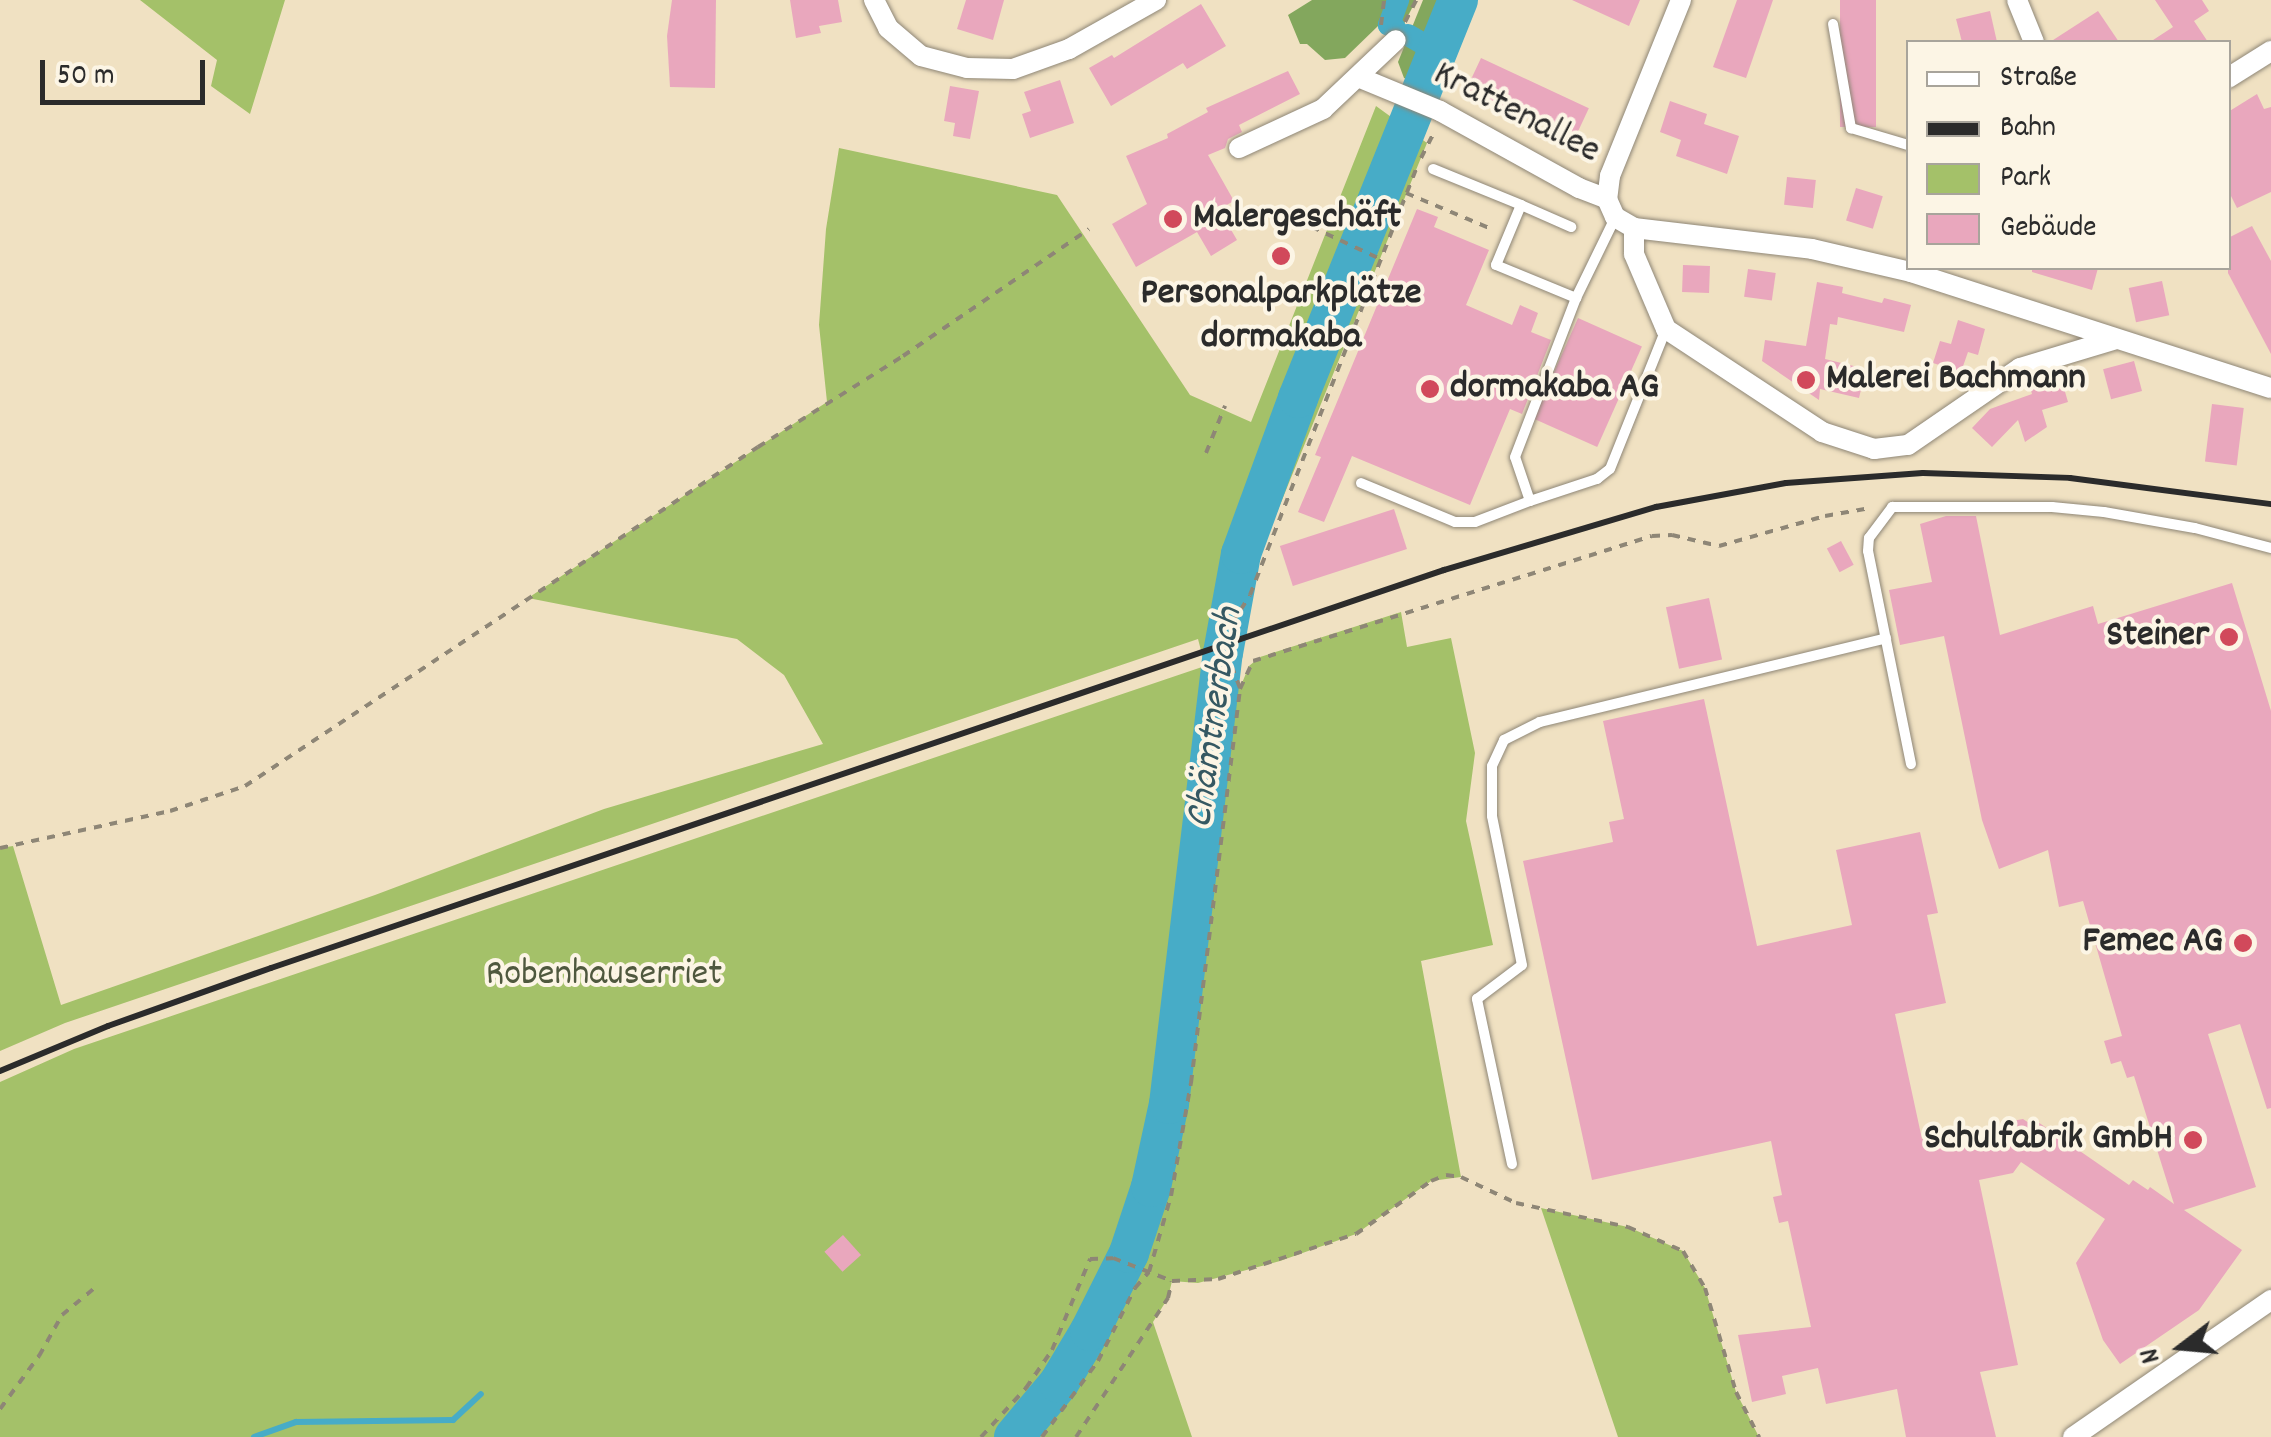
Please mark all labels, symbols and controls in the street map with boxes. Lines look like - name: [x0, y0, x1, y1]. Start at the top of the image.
- scale bar: [45, 40, 210, 102]
- legend: [1906, 40, 2231, 270]
- street label: Krattenallee: [1425, 53, 1607, 175]
- text: 50 m: [57, 56, 115, 99]
- text: Straße: [2000, 58, 2077, 101]
- text: Bahn: [2000, 108, 2056, 151]
- text: Park: [2000, 158, 2051, 201]
- place label: Malergeschäft: [1193, 196, 1401, 242]
- marker: Malergeschäft: [1162, 208, 1184, 230]
- text: Gebäude: [2000, 208, 2097, 251]
- marker: Personalparkplätze dormakaba: [1270, 245, 1292, 267]
- place label: Personalparkplätze dormakaba: [1140, 272, 1422, 362]
- place label: Malerei Bachmann: [1826, 357, 2086, 403]
- place label: dormakaba AG: [1450, 366, 1659, 412]
- marker: Malerei Bachmann: [1795, 369, 1817, 391]
- marker: dormakaba AG: [1419, 378, 1441, 400]
- water label: Chämtnerbach: [1178, 605, 1256, 831]
- place label: Steiner: [2106, 614, 2209, 660]
- marker: Steiner: [2218, 626, 2240, 648]
- place label: Femec AG: [2083, 920, 2223, 966]
- marker: Femec AG: [2232, 932, 2254, 954]
- park label: Robenhauserriet: [486, 953, 722, 999]
- place label: Schulfabrik GmbH: [1924, 1117, 2173, 1163]
- marker: Schulfabrik GmbH: [2182, 1129, 2204, 1151]
- north arrow: [2131, 1297, 2231, 1397]
- text: N: [2131, 1343, 2173, 1367]

